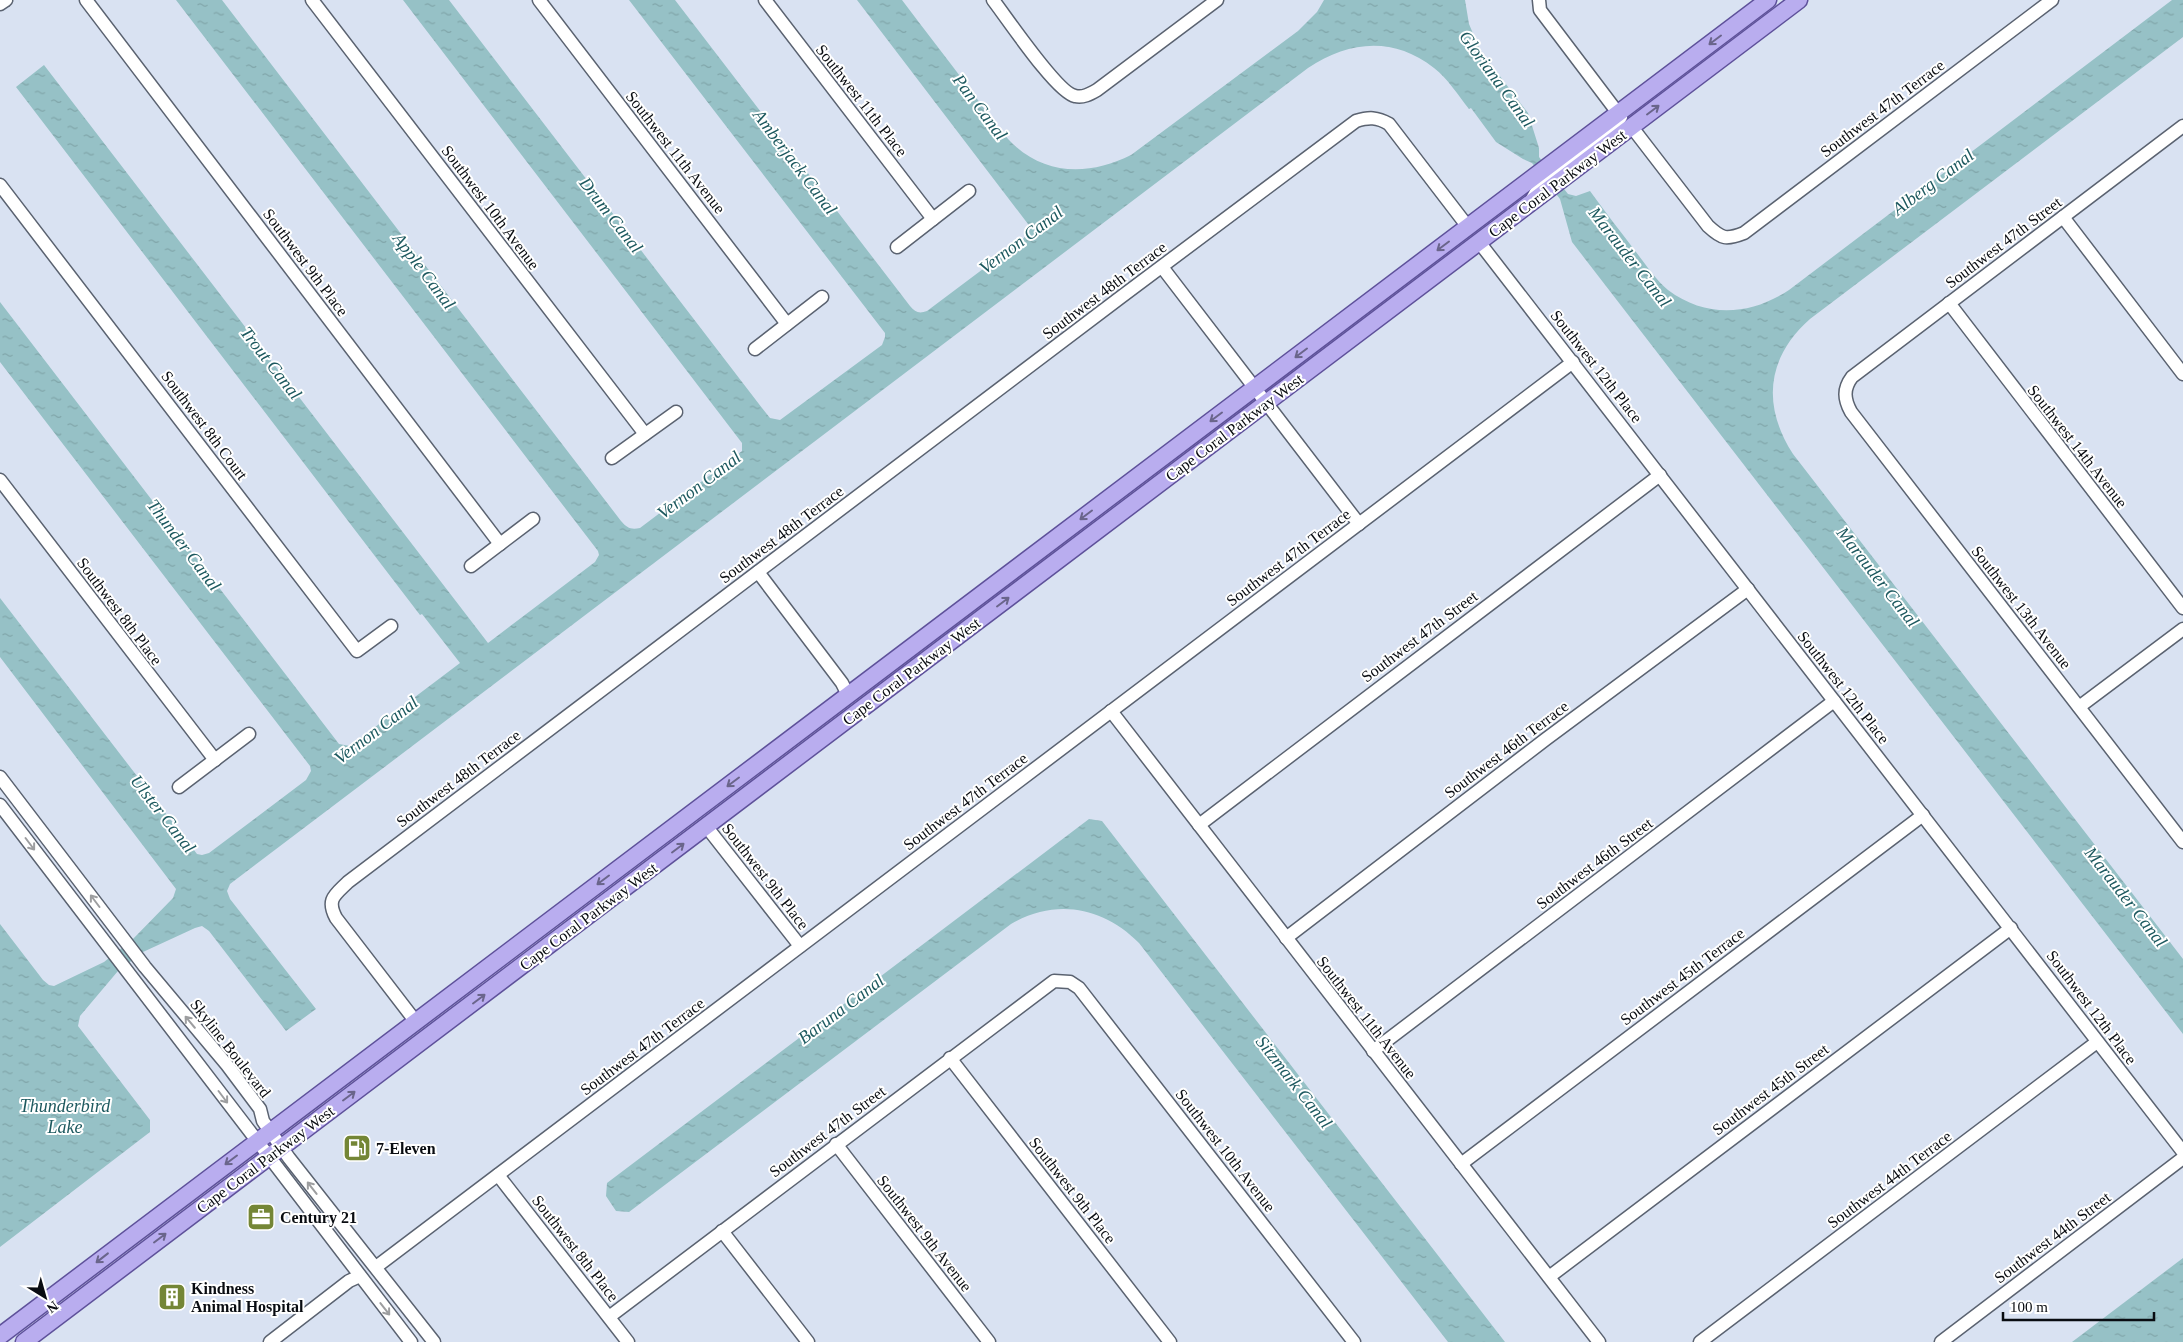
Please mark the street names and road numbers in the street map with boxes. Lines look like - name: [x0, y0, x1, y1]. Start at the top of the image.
- street label: Southwest 11th Place: [813, 41, 911, 160]
- street label: Southwest 47th Terrace: [1817, 56, 1948, 160]
- street label: Southwest 11th Avenue: [623, 88, 729, 217]
- street label: Cape Coral Parkway West: [1485, 126, 1630, 241]
- street label: Southwest 10th Avenue: [438, 142, 543, 273]
- street label: Southwest 47th Street: [1942, 193, 2065, 291]
- street label: Southwest 9th Place: [260, 205, 351, 319]
- street label: Southwest 48th Terrace: [1039, 238, 1170, 342]
- street label: Southwest 12th Place: [1547, 307, 1646, 426]
- street label: Southwest 8th Court: [158, 368, 251, 483]
- street label: Cape Coral Parkway West: [1162, 370, 1307, 485]
- street label: Southwest 14th Avenue: [2024, 382, 2131, 511]
- street label: Southwest 48th Terrace: [716, 482, 847, 586]
- street label: Southwest 47th Terrace: [1223, 505, 1354, 609]
- street label: Southwest 13th Avenue: [1968, 543, 2075, 672]
- street label: Southwest 8th Place: [74, 554, 165, 668]
- street label: Southwest 47th Street: [1358, 587, 1481, 685]
- street label: Cape Coral Parkway West: [839, 614, 984, 729]
- street label: Southwest 12th Place: [1794, 628, 1893, 747]
- street label: Southwest 46th Terrace: [1441, 697, 1572, 801]
- street label: Southwest 48th Terrace: [393, 726, 524, 830]
- street label: Southwest 47th Terrace: [900, 749, 1031, 853]
- street label: Southwest 46th Street: [1533, 814, 1656, 912]
- street label: Southwest 9th Place: [719, 820, 812, 933]
- street label: Cape Coral Parkway West: [516, 859, 661, 974]
- street label: Southwest 45th Terrace: [1617, 924, 1748, 1028]
- street label: Southwest 12th Place: [2043, 947, 2140, 1067]
- street label: Southwest 11th Avenue: [1314, 953, 1420, 1082]
- street label: Southwest 47th Terrace: [577, 994, 708, 1098]
- street label: Skyline Boulevard: [186, 996, 274, 1101]
- street label: Southwest 45th Street: [1709, 1040, 1832, 1138]
- street label: Southwest 47th Street: [766, 1082, 889, 1180]
- street label: Southwest 10th Avenue: [1172, 1086, 1279, 1215]
- street label: Cape Coral Parkway West: [193, 1102, 338, 1217]
- street label: Southwest 44th Terrace: [1824, 1127, 1955, 1231]
- street label: Southwest 9th Place: [1026, 1134, 1119, 1247]
- street label: Southwest 9th Avenue: [874, 1172, 975, 1295]
- street label: Southwest 44th Street: [1991, 1188, 2114, 1286]
- street label: Southwest 8th Place: [529, 1192, 622, 1305]

